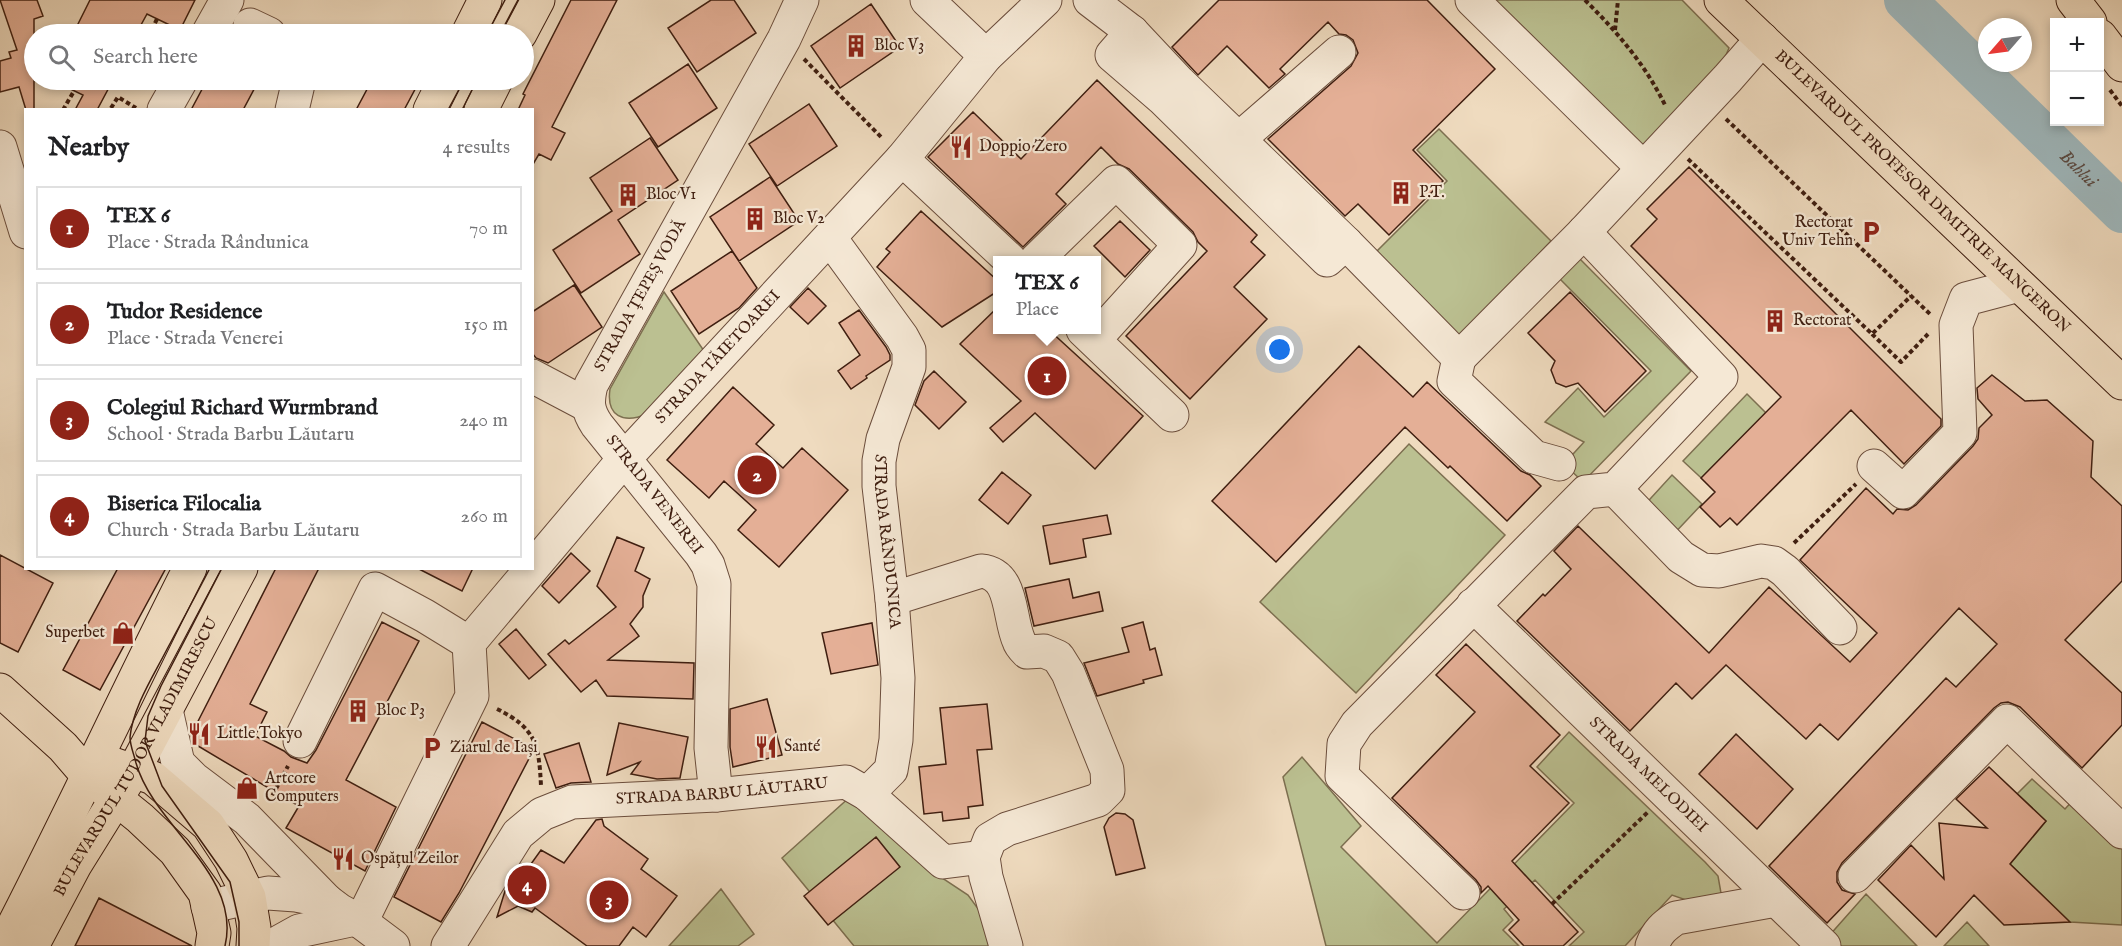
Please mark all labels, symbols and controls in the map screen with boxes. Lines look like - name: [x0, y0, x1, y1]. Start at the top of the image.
- north arrow: [1978, 18, 2032, 72]
- map controls: [2050, 18, 2104, 126]
- button: +: [2050, 18, 2104, 72]
- search box: [24, 24, 534, 90]
- building icon: Bloc V3: [843, 33, 869, 59]
- place label: Bloc V3: [874, 36, 924, 56]
- icon: search: [45, 41, 78, 74]
- text: Search here: [93, 43, 198, 71]
- street label: BULEVARDUL PROFESOR DIMITRIE MANGERON: [1770, 46, 2074, 338]
- button: −: [2050, 72, 2104, 126]
- text: Nearby: [48, 131, 129, 164]
- restaurant icon: Doppio Zero: [948, 134, 974, 160]
- text: 4 results: [443, 135, 510, 160]
- place label: Doppio Zero: [979, 137, 1068, 157]
- water label: Bahlui: [2054, 145, 2103, 194]
- building icon: P.T.: [1388, 180, 1414, 206]
- building icon: Bloc V1: [615, 182, 641, 208]
- place label: P.T.: [1419, 183, 1445, 203]
- place label: Bloc V1: [646, 185, 696, 205]
- text: TEX 6: [107, 202, 170, 230]
- building icon: Bloc V2: [742, 206, 768, 232]
- place label: Bloc V2: [773, 209, 825, 229]
- place label: Rectorat Univ Tehn: [1782, 213, 1854, 251]
- street label: STRADA ȚEPEȘ VODĂ: [590, 214, 692, 376]
- text: 1: [66, 216, 73, 241]
- text: 70 m: [469, 216, 508, 241]
- parking icon: Rectorat Univ Tehn: [1858, 219, 1884, 245]
- text: Place · Strada Rândunica: [107, 230, 309, 255]
- popup: [993, 256, 1101, 334]
- text: TEX 6: [1015, 269, 1079, 297]
- street label: STRADA TĂIETOAREI: [651, 286, 785, 428]
- text: Place: [1015, 297, 1059, 322]
- text: Tudor Residence: [107, 298, 262, 326]
- building icon: Rectorat: [1762, 308, 1788, 334]
- place label: Rectorat: [1793, 311, 1852, 331]
- text: 2: [65, 312, 74, 337]
- text: 150 m: [464, 312, 508, 337]
- text: Place · Strada Venerei: [107, 326, 283, 351]
- your location: [1265, 335, 1294, 364]
- pin: 1: [1028, 354, 1066, 398]
- text: Colegiul Richard Wurmbrand: [107, 394, 378, 422]
- text: 3: [66, 408, 73, 433]
- text: 240 m: [459, 408, 508, 433]
- text: School · Strada Barbu Lăutaru: [107, 422, 354, 447]
- street label: STRADA VENEREI: [601, 431, 707, 559]
- pin: 2: [738, 452, 777, 498]
- street label: STRADA RÂNDUNICA: [869, 453, 904, 631]
- text: Biserica Filocalia: [107, 490, 261, 518]
- text: 4: [65, 504, 74, 529]
- text: 260 m: [461, 504, 508, 529]
- text: Church · Strada Barbu Lăutaru: [107, 518, 360, 543]
- street label: BULEVARDUL TUDOR VLADIMIRESCU: [50, 614, 223, 900]
- shop icon: Superbet: [110, 620, 136, 646]
- place label: Superbet: [45, 623, 106, 643]
- building icon: Bloc P3: [345, 698, 371, 724]
- place label: Bloc P3: [376, 701, 425, 721]
- street label: STRADA MELODIEI: [1584, 713, 1712, 837]
- restaurant icon: Little Tokyo: [186, 721, 212, 747]
- place label: Little Tokyo: [217, 724, 303, 744]
- restaurant icon: Santé: [753, 734, 779, 760]
- parking icon: Ziarul de Iași: [419, 735, 445, 761]
- place label: Santé: [784, 737, 820, 757]
- place label: Ziarul de Iași: [450, 738, 538, 758]
- place label: Artcore Computers: [264, 769, 339, 807]
- street label: STRADA BARBU LĂUTARU: [615, 774, 830, 810]
- shop icon: Artcore Computers: [234, 775, 260, 801]
- restaurant icon: Ospățul Zeilor: [330, 846, 356, 872]
- place label: Ospățul Zeilor: [361, 849, 459, 869]
- pin: 4: [508, 862, 546, 908]
- pin: 3: [590, 878, 628, 922]

